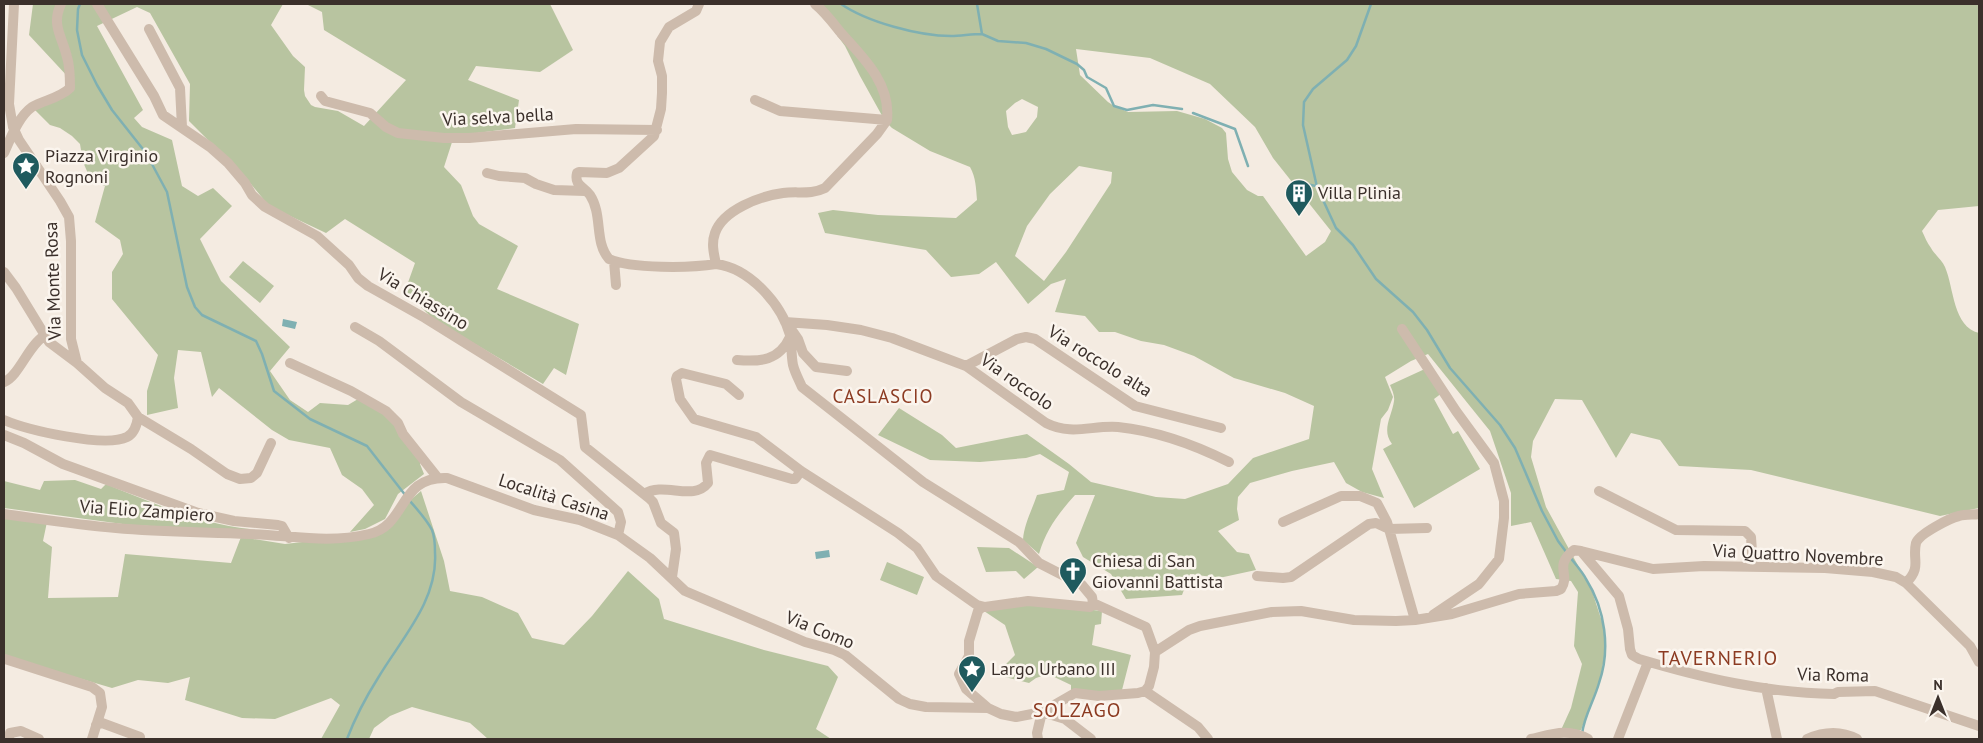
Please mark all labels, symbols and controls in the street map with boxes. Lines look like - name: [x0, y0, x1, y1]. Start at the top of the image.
- street label: Via selva bella: [441, 102, 554, 131]
- place label: Piazza Virginio Rognoni: [45, 144, 158, 188]
- place icon: Piazza Virginio Rognoni: [11, 151, 41, 190]
- building icon: Villa Plinia: [1284, 178, 1314, 217]
- place label: Villa Plinia: [1317, 181, 1401, 204]
- street label: Via Monte Rosa: [39, 221, 66, 342]
- street label: Via Chiassino: [373, 262, 473, 335]
- street label: Via roccolo alta: [1043, 319, 1157, 402]
- street label: Via roccolo: [975, 347, 1058, 415]
- district label: CASLASCIO: [832, 384, 934, 408]
- street label: Località Casina: [496, 468, 612, 525]
- street label: Via Elio Zampiero: [78, 494, 215, 527]
- street label: Via Quattro Novembre: [1711, 538, 1884, 570]
- place label: Chiesa di San Giovanni Battista: [1092, 549, 1223, 593]
- church icon: Chiesa di San Giovanni Battista: [1058, 556, 1088, 595]
- street label: Via Como: [781, 605, 858, 654]
- district label: TAVERNERIO: [1658, 645, 1778, 671]
- place icon: Largo Urbano III: [957, 654, 987, 693]
- place label: Largo Urbano III: [991, 657, 1116, 680]
- street label: Via Roma: [1796, 662, 1869, 687]
- north arrow: [1913, 673, 1963, 723]
- text: N: [1933, 676, 1943, 694]
- district label: SOLZAGO: [1033, 697, 1121, 723]

